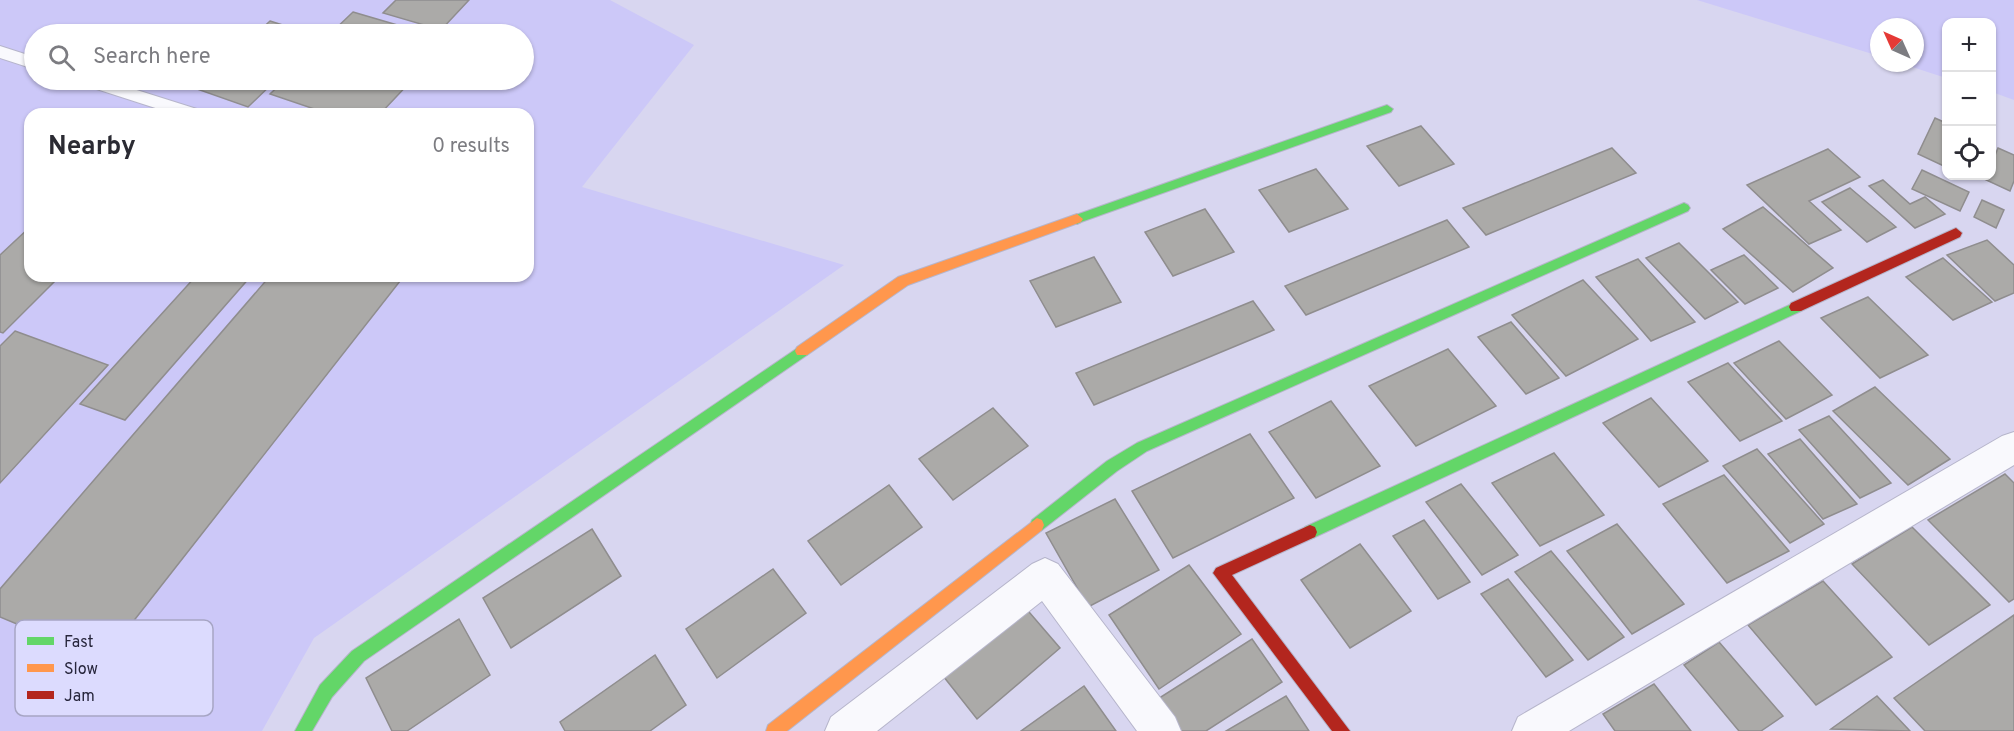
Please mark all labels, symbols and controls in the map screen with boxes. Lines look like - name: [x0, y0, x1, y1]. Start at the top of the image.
- north arrow: [1870, 18, 1924, 72]
- map controls: [1942, 18, 1996, 180]
- button: +: [1942, 18, 1996, 72]
- search box: [24, 24, 534, 90]
- icon: search: [45, 41, 78, 74]
- text: Search here: [93, 44, 211, 71]
- button: −: [1942, 72, 1996, 126]
- button: locate: [1942, 126, 1996, 180]
- text: Nearby: [48, 131, 136, 164]
- text: 0 results: [432, 134, 510, 160]
- legend: [15, 620, 213, 716]
- text: Fast: [64, 633, 94, 653]
- text: Slow: [64, 660, 98, 680]
- text: Jam: [64, 687, 95, 707]

